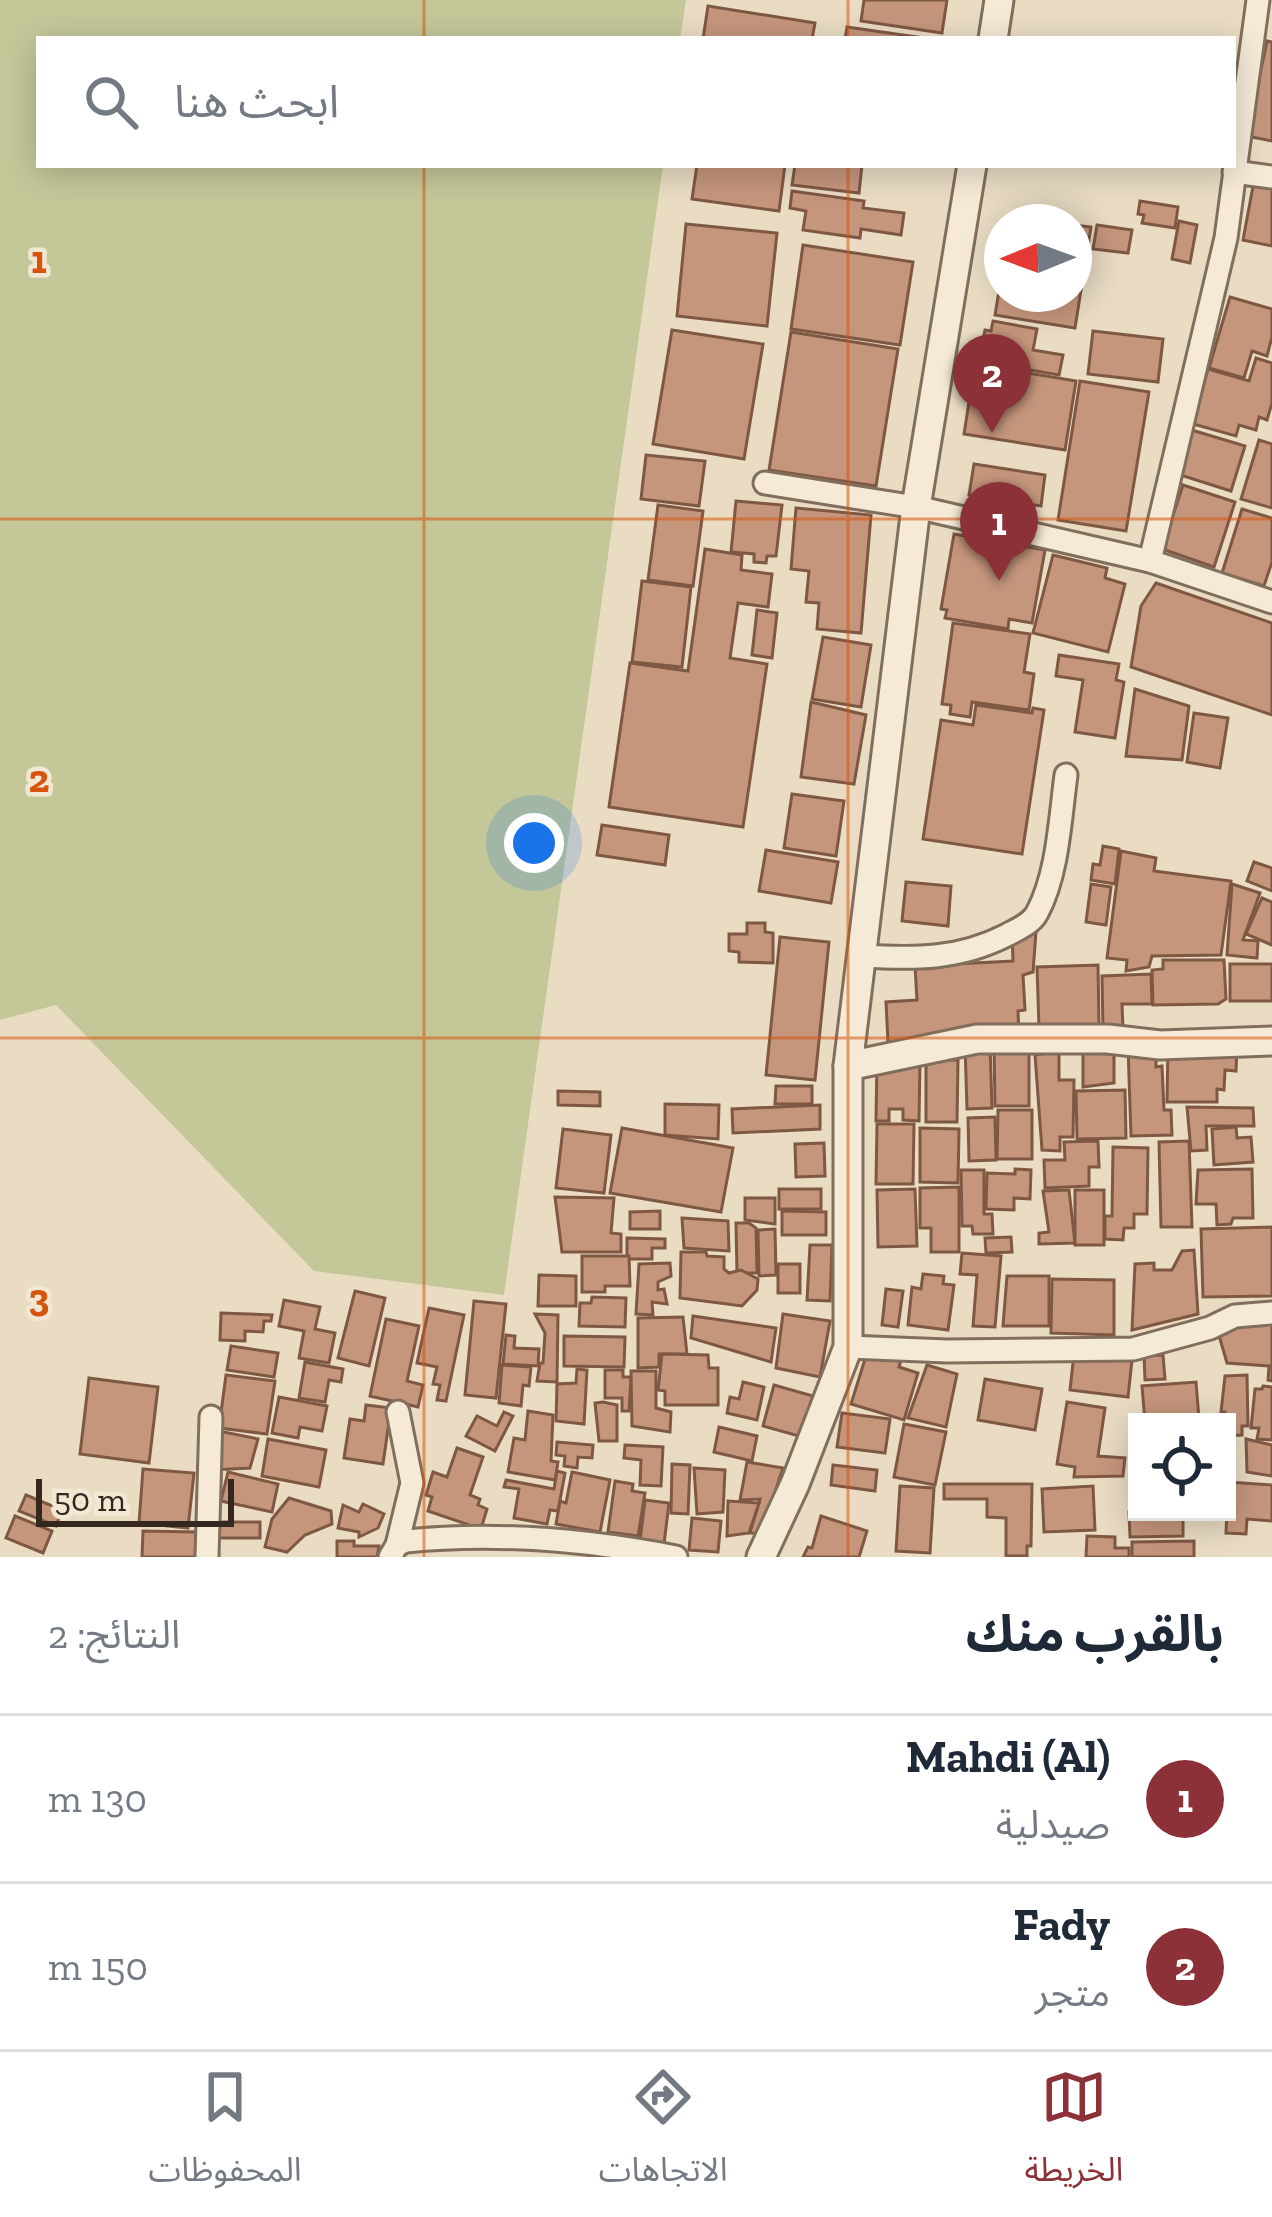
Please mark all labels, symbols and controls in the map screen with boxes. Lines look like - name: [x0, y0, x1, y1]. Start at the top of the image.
- search box: [36, 36, 1236, 168]
- icon: search: [78, 69, 144, 135]
- text: ابحث هنا: [174, 75, 339, 129]
- north arrow: [984, 204, 1092, 312]
- text: 1: [31, 236, 47, 283]
- pin: 2: [953, 334, 1031, 433]
- pin: 1: [960, 482, 1038, 581]
- text: 2: [29, 755, 50, 802]
- your location: [504, 813, 564, 873]
- text: 3: [29, 1274, 49, 1321]
- map controls: [1128, 1413, 1236, 1521]
- button: locate: [1128, 1413, 1236, 1521]
- scale bar: [36, 1473, 234, 1526]
- text: 50 m: [54, 1480, 126, 1519]
- text: بالقرب منك: [966, 1603, 1224, 1664]
- text: النتائج: 2: [48, 1611, 180, 1658]
- text: Mahdi (Al): [906, 1730, 1110, 1784]
- text: 130 m: [48, 1775, 147, 1822]
- text: 1: [1177, 1775, 1193, 1822]
- text: صيدلية: [996, 1801, 1110, 1848]
- text: Fady: [1013, 1898, 1110, 1952]
- text: 150 m: [48, 1943, 148, 1990]
- text: 2: [1175, 1943, 1195, 1990]
- text: متجر: [1035, 1969, 1110, 2016]
- tab: المحفوظات: [149, 2064, 302, 2205]
- tab: الاتجاهات: [599, 2064, 728, 2205]
- tab: الخريطة: [1025, 2064, 1123, 2205]

